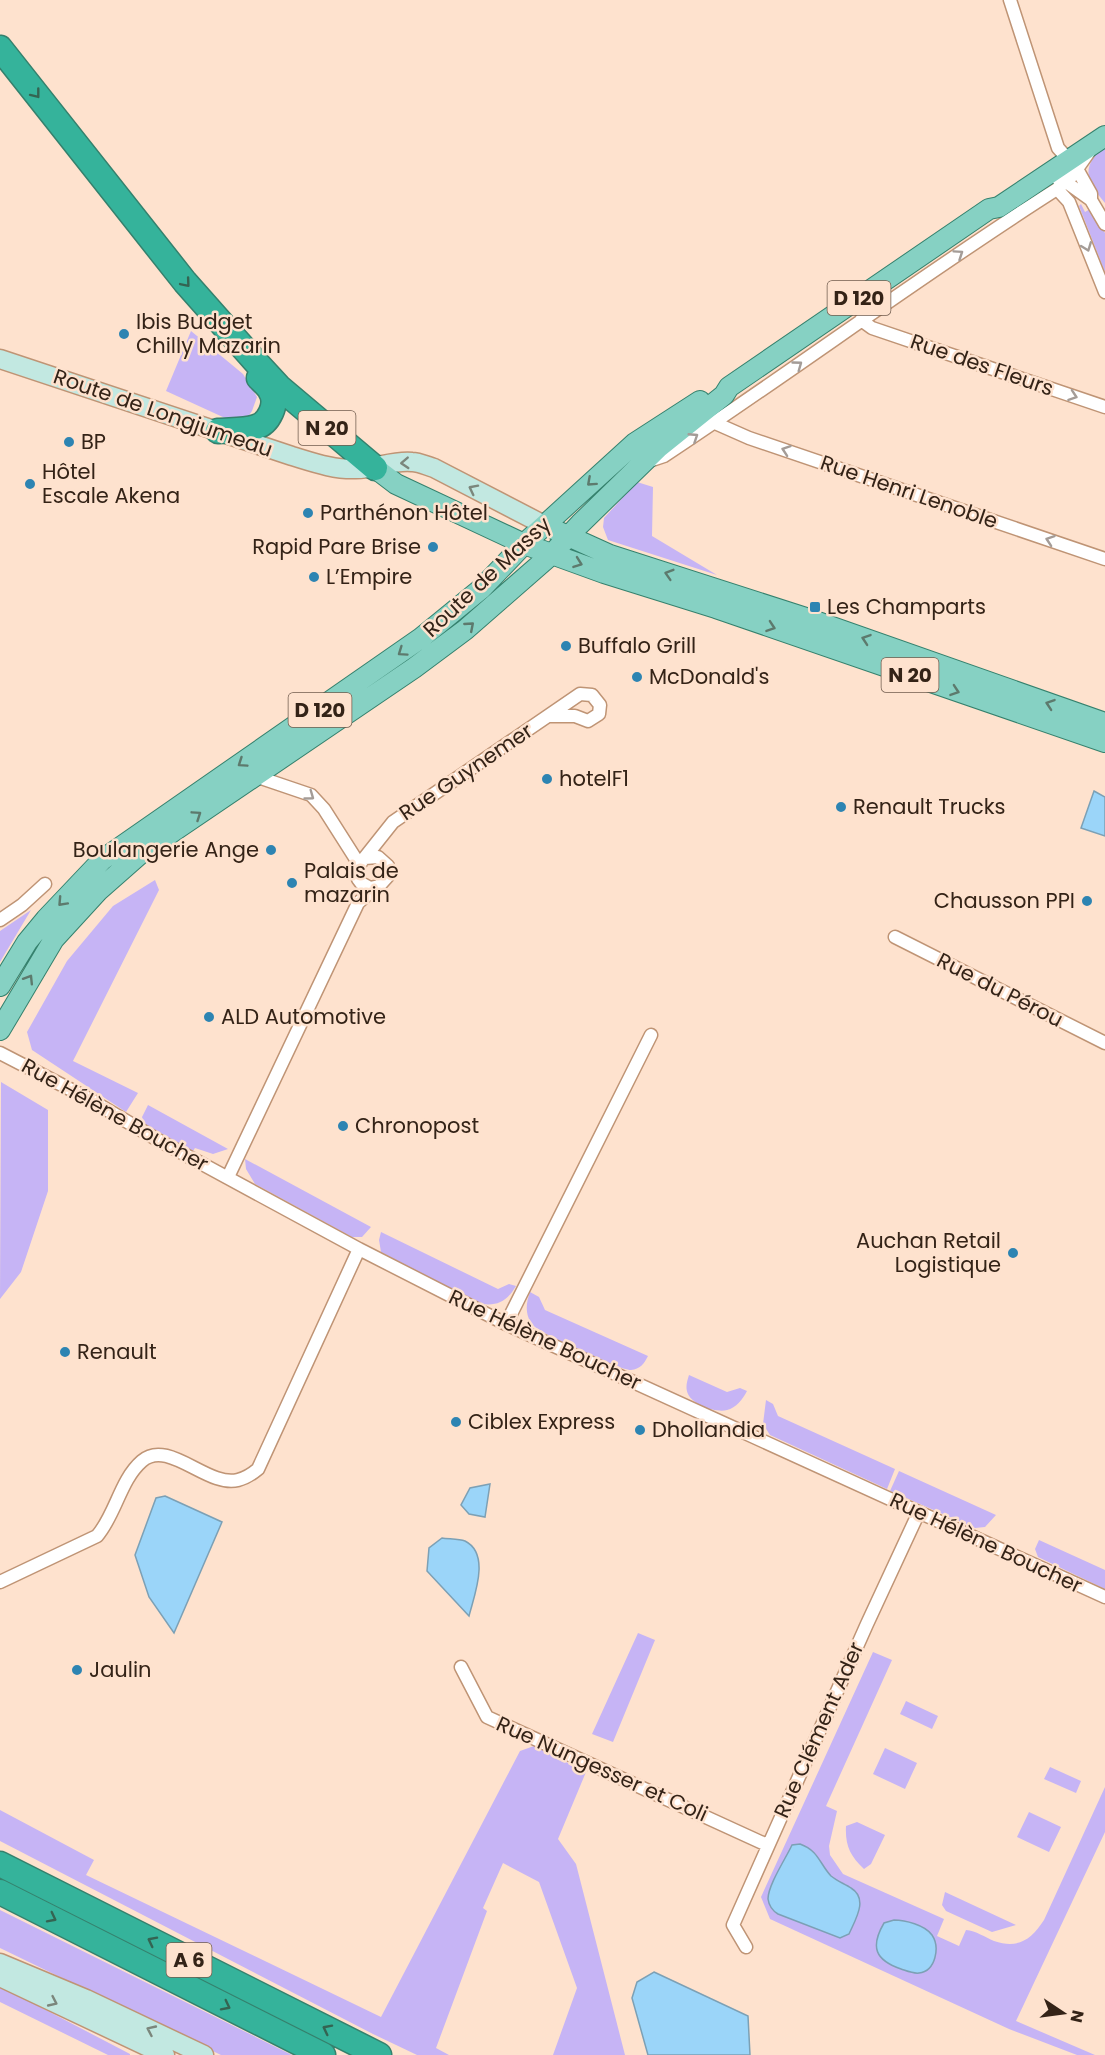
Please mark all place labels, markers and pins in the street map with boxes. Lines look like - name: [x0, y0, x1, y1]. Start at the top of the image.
- place label: Ibis Budget Chilly Mazarin: [136, 307, 281, 360]
- marker: Ibis Budget Chilly Mazarin: [117, 327, 131, 341]
- place label: BP: [81, 427, 106, 456]
- marker: BP: [62, 435, 76, 449]
- place label: Hôtel Escale Akena: [42, 457, 180, 510]
- marker: Hôtel Escale Akena: [23, 477, 37, 491]
- place label: Parthénon Hôtel: [320, 498, 488, 527]
- marker: Parthénon Hôtel: [301, 506, 315, 520]
- place label: Rapid Pare Brise: [252, 532, 421, 561]
- marker: Rapid Pare Brise: [426, 540, 440, 554]
- place label: L’Empire: [326, 562, 412, 591]
- marker: L’Empire: [307, 570, 321, 584]
- place label: Les Champarts: [827, 592, 986, 621]
- marker: Les Champarts: [808, 600, 822, 614]
- place label: Buffalo Grill: [578, 631, 696, 660]
- marker: Buffalo Grill: [559, 639, 573, 653]
- place label: McDonald's: [649, 662, 769, 691]
- marker: McDonald's: [630, 670, 644, 684]
- place label: hotelF1: [559, 764, 629, 793]
- marker: hotelF1: [540, 772, 554, 786]
- place label: Renault Trucks: [853, 792, 1005, 821]
- marker: Renault Trucks: [834, 800, 848, 814]
- place label: Boulangerie Ange: [73, 835, 259, 864]
- marker: Boulangerie Ange: [264, 843, 278, 857]
- place label: Palais de mazarin: [304, 856, 399, 909]
- marker: Palais de mazarin: [285, 876, 299, 890]
- place label: Chausson PPI: [934, 886, 1075, 915]
- marker: Chausson PPI: [1080, 894, 1094, 908]
- place label: ALD Automotive: [221, 1002, 386, 1031]
- marker: ALD Automotive: [202, 1010, 216, 1024]
- place label: Chronopost: [355, 1111, 479, 1140]
- marker: Chronopost: [336, 1119, 350, 1133]
- place label: Auchan Retail Logistique: [856, 1226, 1001, 1279]
- marker: Auchan Retail Logistique: [1006, 1246, 1020, 1260]
- place label: Renault: [77, 1337, 157, 1366]
- marker: Renault: [58, 1345, 72, 1359]
- place label: Ciblex Express: [468, 1407, 615, 1436]
- marker: Ciblex Express: [449, 1415, 463, 1429]
- place label: Dhollandia: [652, 1415, 765, 1444]
- marker: Dhollandia: [633, 1423, 647, 1437]
- place label: Jaulin: [89, 1655, 152, 1684]
- marker: Jaulin: [70, 1663, 84, 1677]

